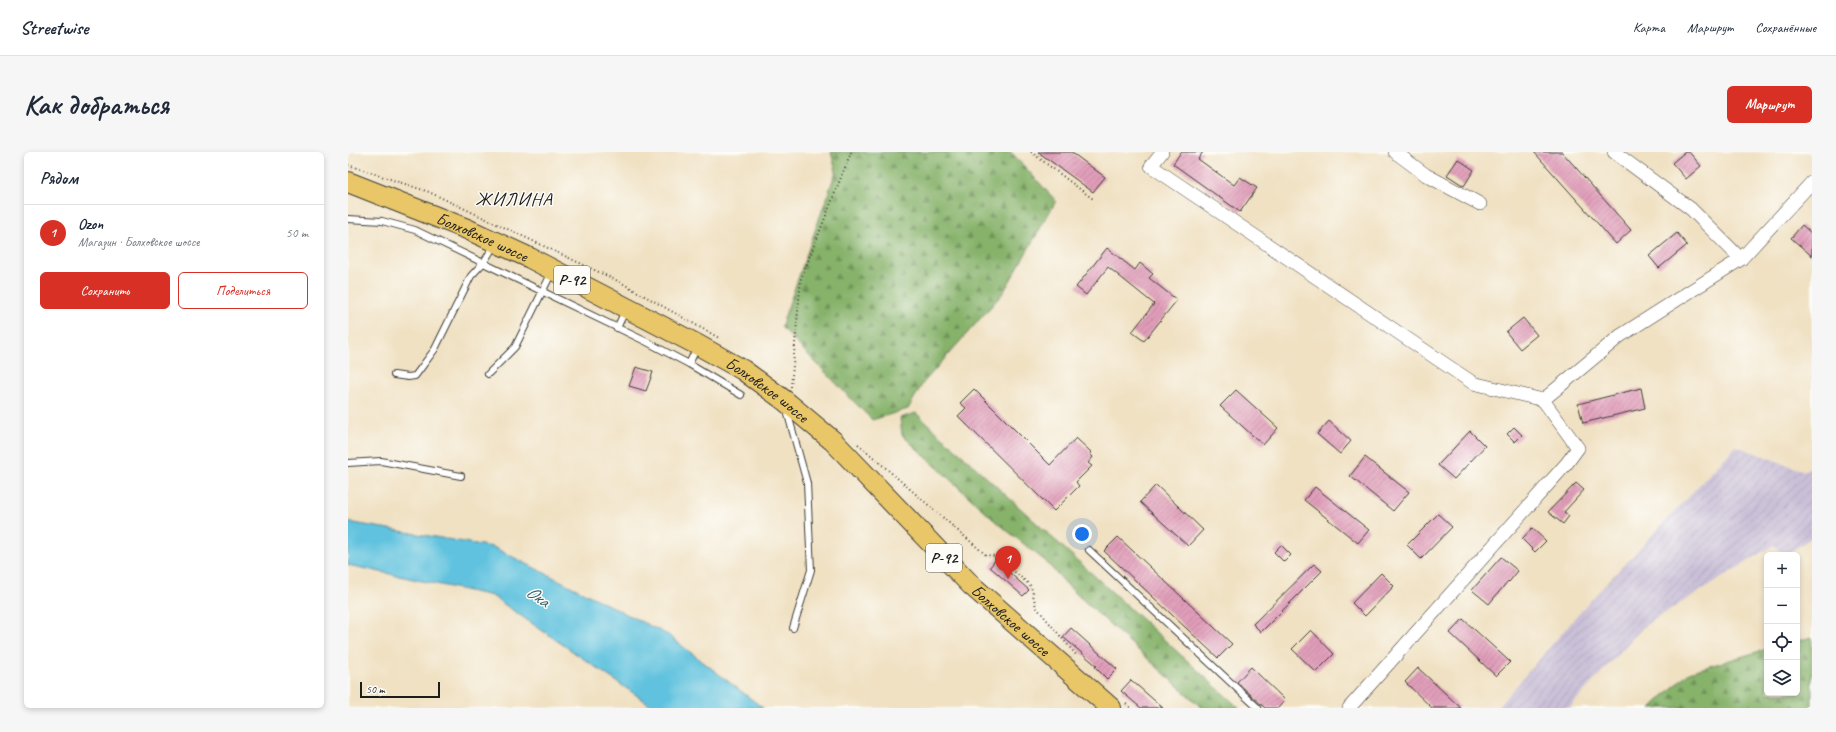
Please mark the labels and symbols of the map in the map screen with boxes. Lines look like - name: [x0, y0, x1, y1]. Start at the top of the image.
- district label: ЖИЛИНА: [475, 187, 553, 211]
- street label: Болховское шоссе: [433, 207, 533, 267]
- road number: Р-92: [554, 266, 590, 294]
- street label: Болховское шоссе: [722, 352, 814, 428]
- your location: [1072, 524, 1092, 544]
- road number: Р-92: [926, 544, 962, 572]
- pin: 1: [995, 546, 1021, 579]
- water label: Ока: [522, 580, 556, 613]
- street label: Болховское шоссе: [967, 580, 1056, 661]
- scale bar: [360, 680, 440, 699]

